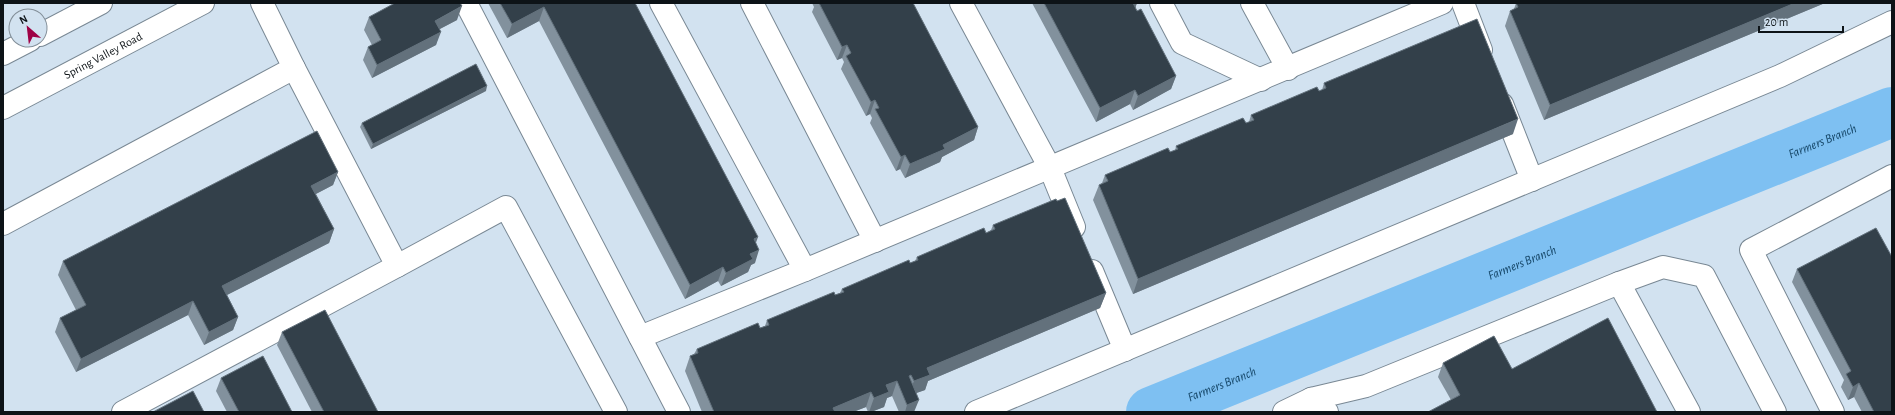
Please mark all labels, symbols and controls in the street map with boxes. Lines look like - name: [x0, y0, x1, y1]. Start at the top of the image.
- north arrow: [8, 8, 48, 48]
- scale bar: [1759, 8, 1843, 34]
- text: N: [18, 13, 30, 26]
- text: 20 m: [1765, 16, 1788, 28]
- street label: Spring Valley Road: [62, 30, 144, 81]
- water label: Farmers Branch: [1787, 122, 1859, 161]
- water label: Farmers Branch: [1486, 244, 1558, 283]
- water label: Farmers Branch: [1186, 365, 1258, 404]

